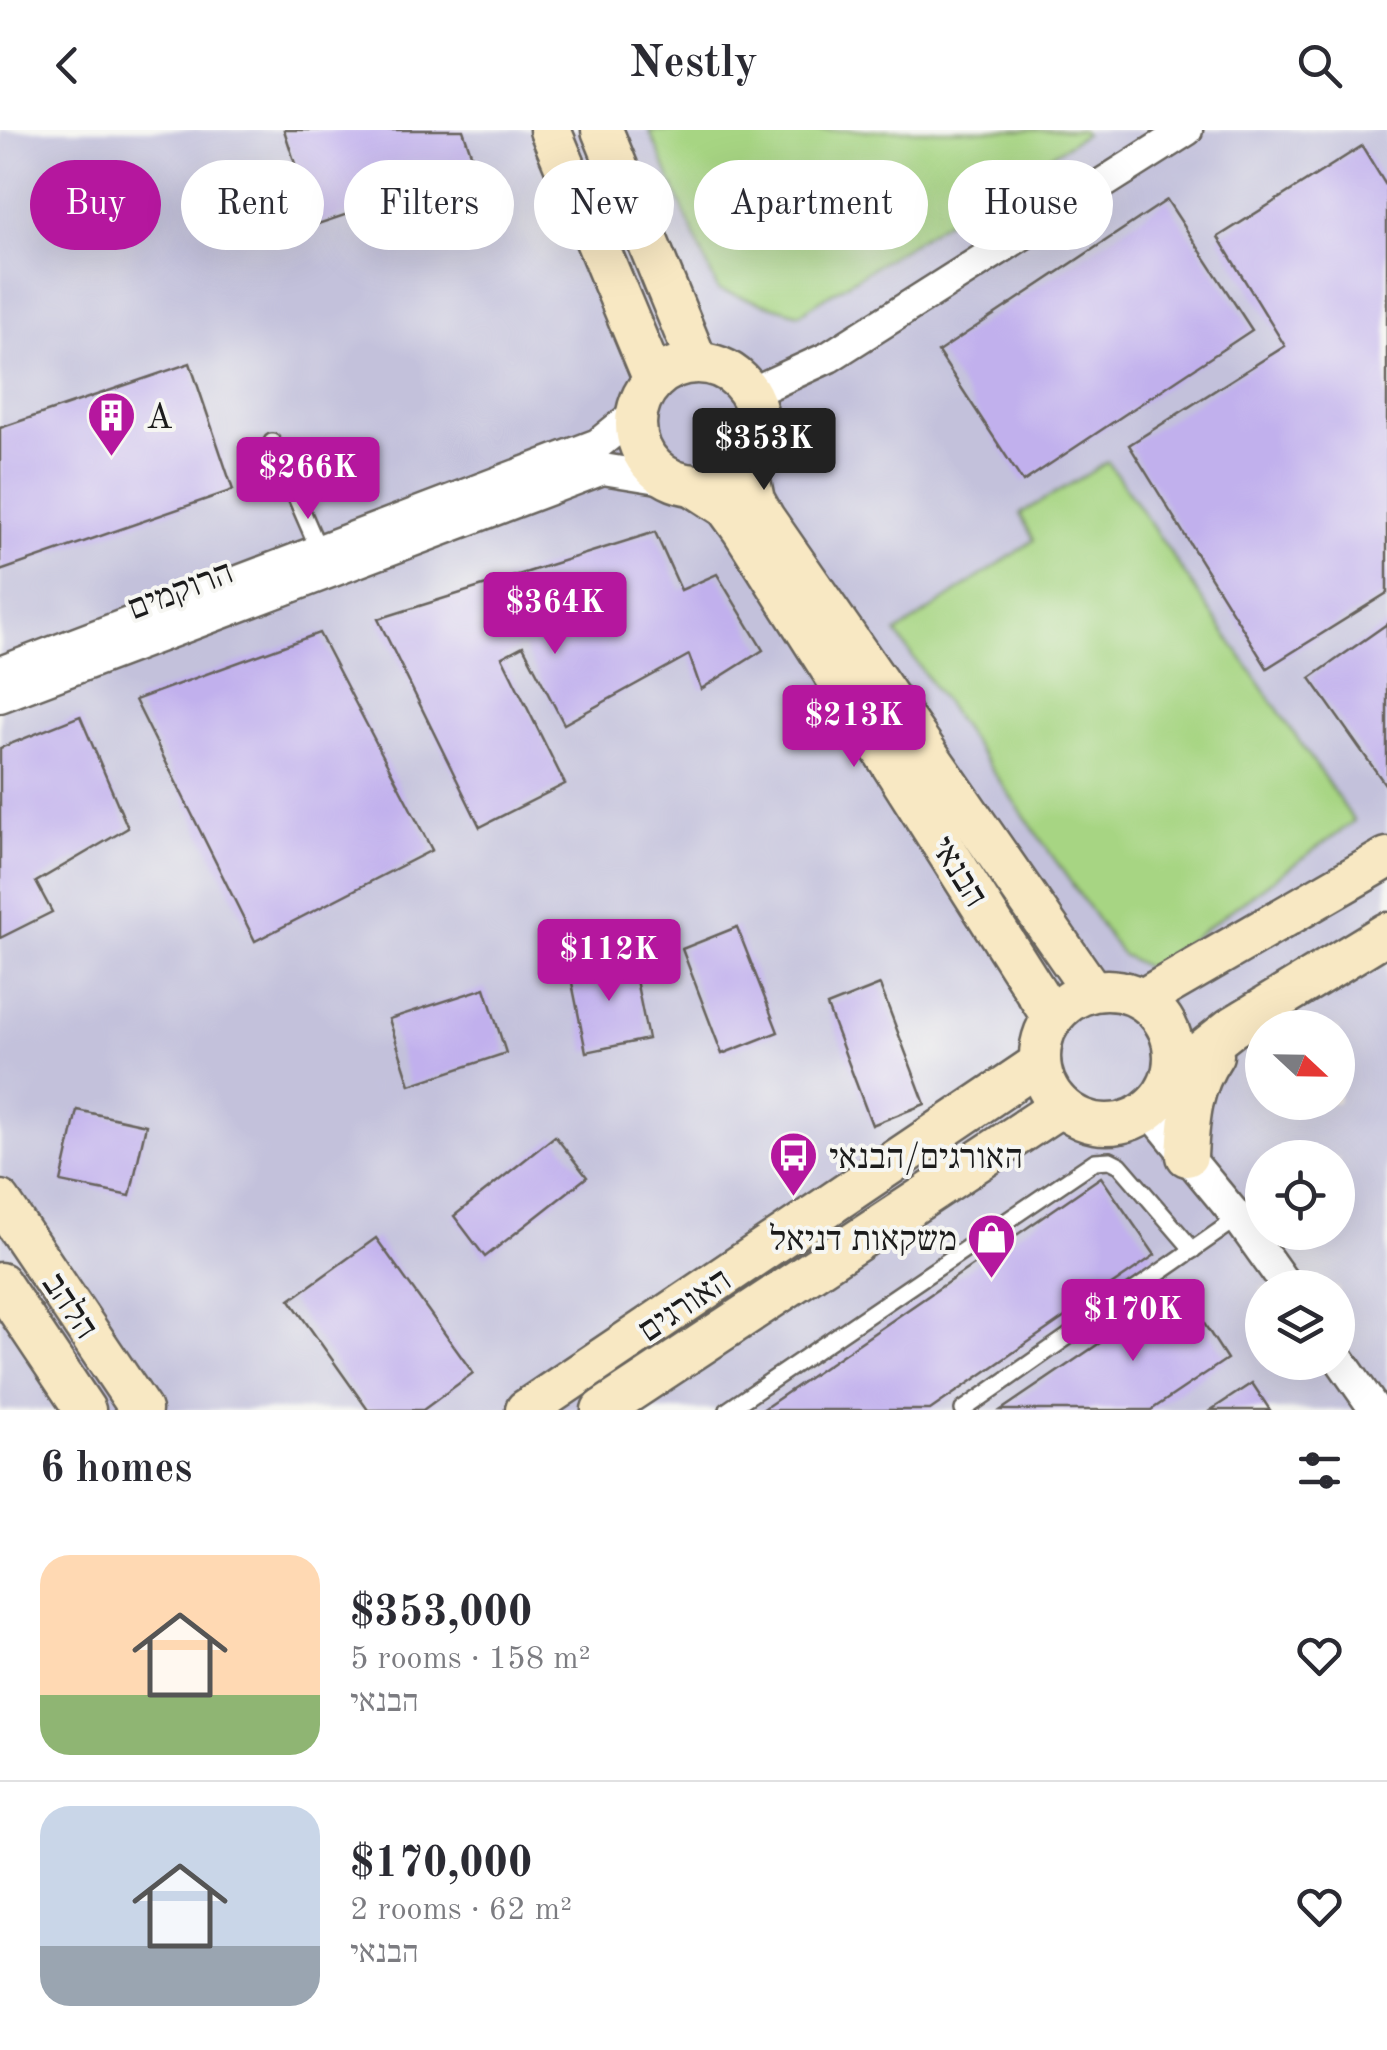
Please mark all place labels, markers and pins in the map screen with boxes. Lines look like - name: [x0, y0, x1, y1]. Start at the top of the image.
- building icon: A: [85, 390, 137, 458]
- place label: A: [146, 401, 173, 436]
- pin: $353K: [694, 408, 834, 493]
- pin: $266K: [238, 437, 378, 522]
- pin: $364K: [485, 572, 625, 657]
- pin: $213K: [784, 685, 924, 770]
- pin: $112K: [539, 919, 679, 1004]
- bus stop icon: האורגים/הבנאי: [768, 1130, 820, 1198]
- place label: האורגים/הבנאי: [829, 1141, 1023, 1176]
- shop icon: משקאות דניאל: [966, 1212, 1018, 1280]
- place label: משקאות דניאל: [769, 1222, 957, 1258]
- pin: $170K: [1063, 1279, 1203, 1364]

